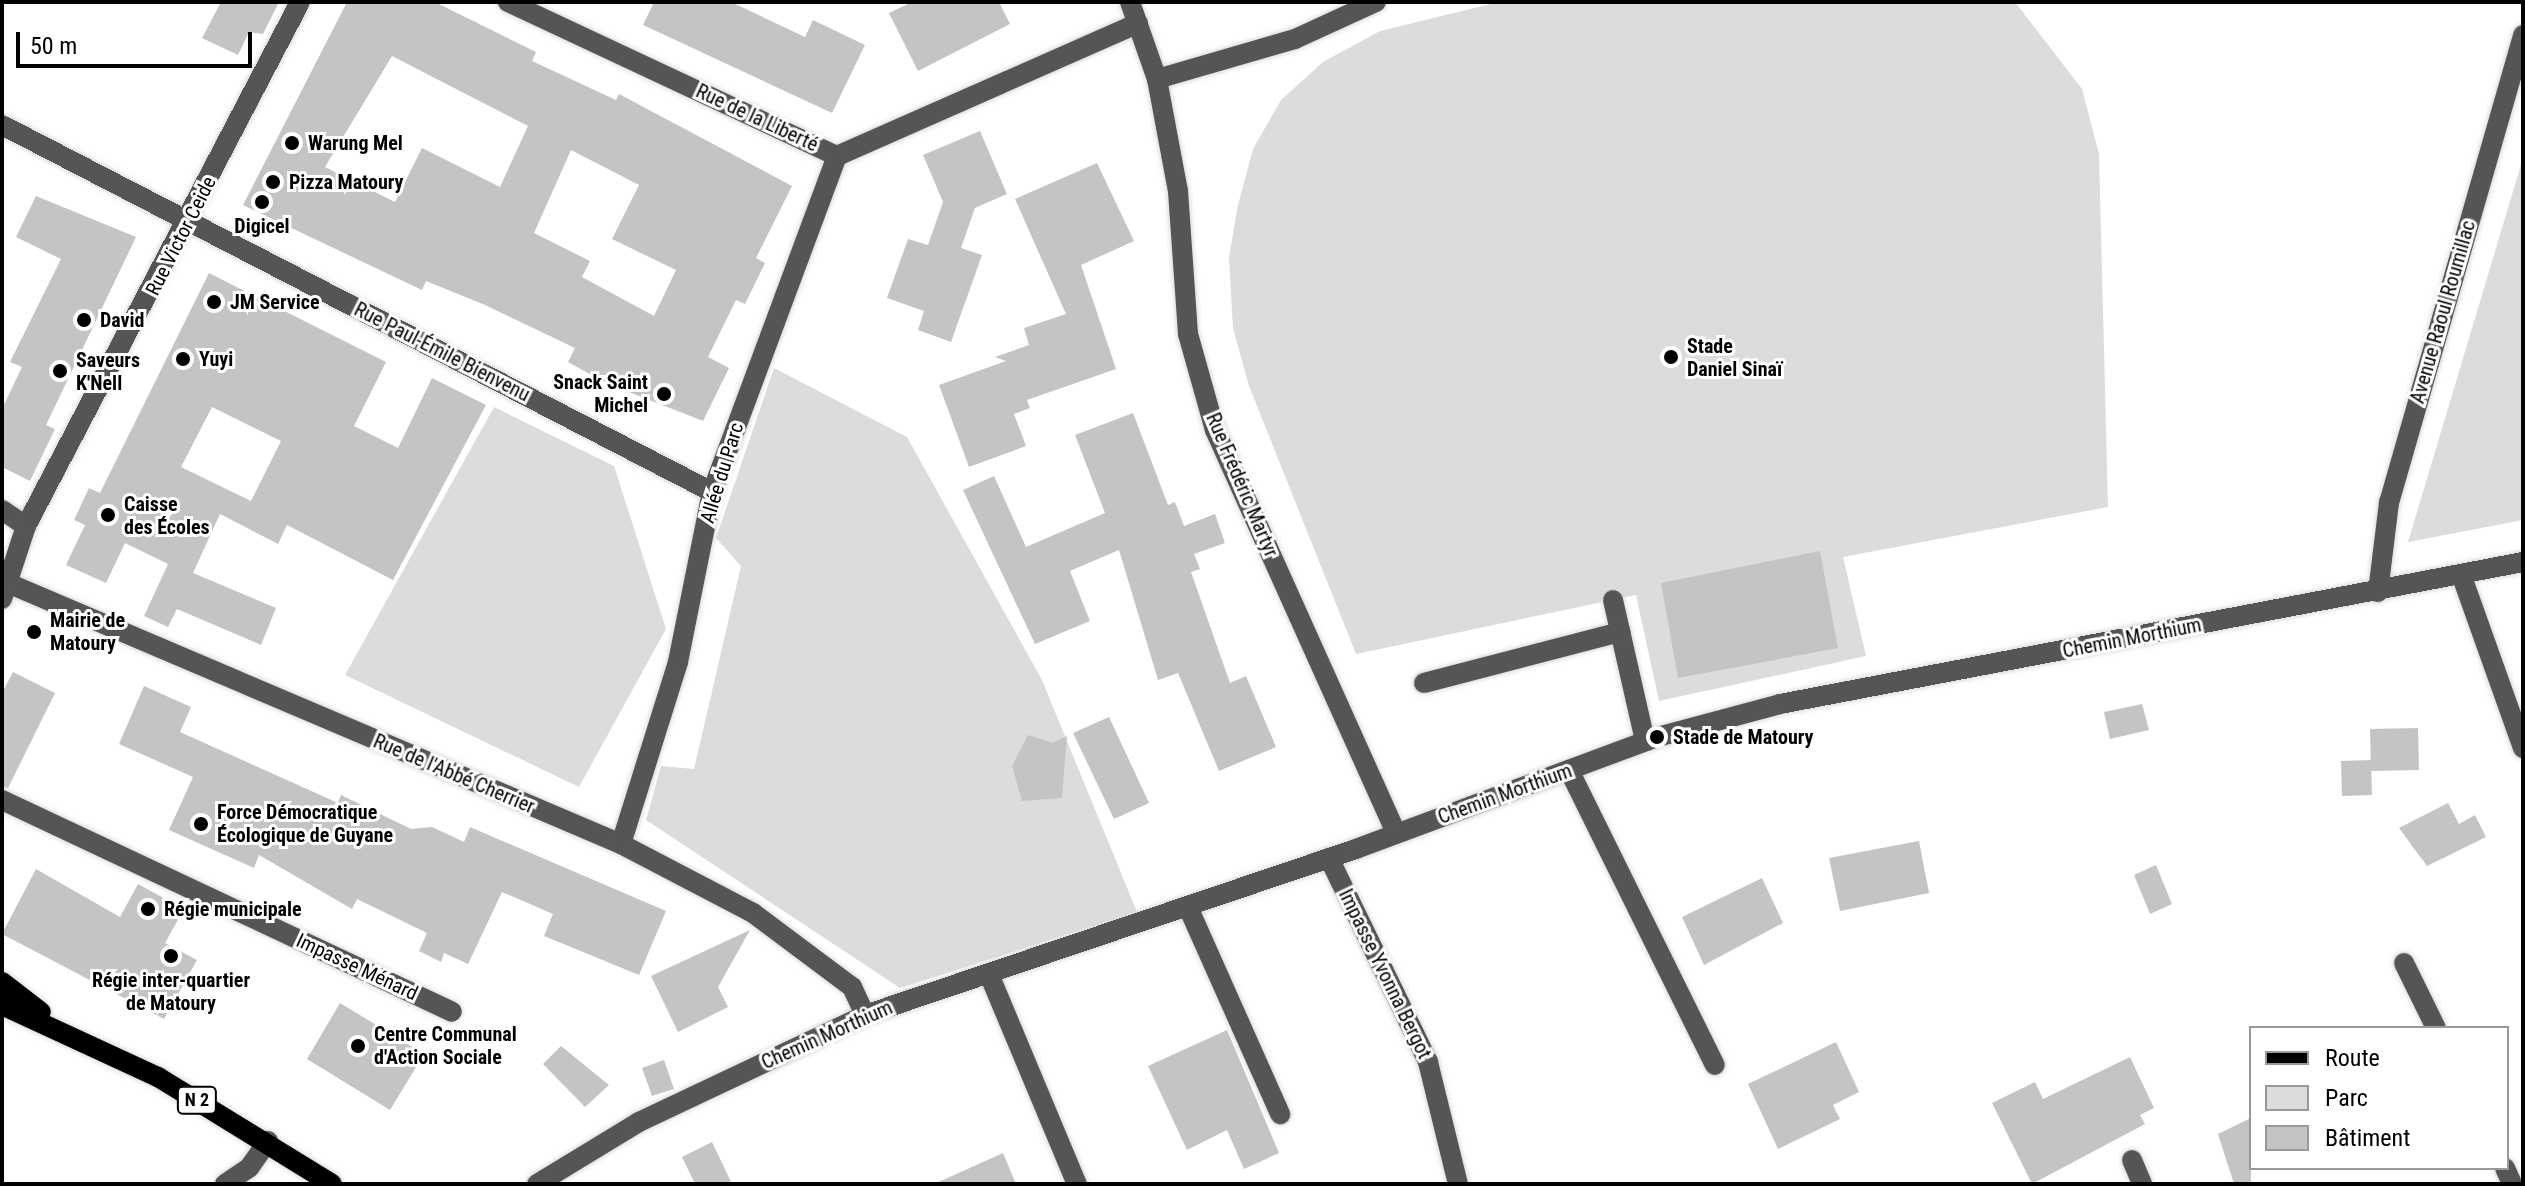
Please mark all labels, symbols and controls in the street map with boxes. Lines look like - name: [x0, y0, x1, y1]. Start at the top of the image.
- scale bar: [20, 16, 256, 66]
- text: 50 m: [30, 32, 77, 60]
- street label: Rue de la Liberté: [692, 79, 822, 157]
- place label: Warung Mel: [308, 131, 403, 155]
- marker: Warung Mel: [283, 134, 301, 152]
- place label: Pizza Matoury: [289, 170, 403, 194]
- street label: Rue Victor Ceide: [141, 172, 221, 300]
- marker: Pizza Matoury: [264, 173, 282, 191]
- marker: Digicel: [253, 193, 271, 211]
- place label: Digicel: [234, 214, 290, 238]
- street label: Avenue Raoul Roumillac: [2405, 218, 2481, 406]
- place label: JM Service: [230, 290, 320, 314]
- marker: JM Service: [205, 293, 223, 311]
- street label: Rue Paul-Émile Bienvenu: [350, 297, 534, 407]
- place label: David: [100, 308, 145, 332]
- marker: David: [75, 311, 93, 329]
- place label: Stade Daniel Sinaï: [1687, 334, 1782, 381]
- place label: Yuyi: [199, 347, 233, 371]
- place label: Saveurs K'Nell: [76, 348, 140, 395]
- marker: Stade Daniel Sinaï: [1662, 348, 1680, 366]
- marker: Yuyi: [174, 350, 192, 368]
- marker: Saveurs K'Nell: [51, 362, 69, 380]
- place label: Snack Saint Michel: [553, 370, 648, 417]
- marker: Snack Saint Michel: [655, 385, 673, 403]
- street label: Rue Frédéric Martyr: [1201, 409, 1283, 561]
- street label: Allée du Parc: [695, 420, 749, 526]
- place label: Caisse des Écoles: [124, 492, 210, 539]
- marker: Caisse des Écoles: [99, 506, 117, 524]
- place label: Mairie de Matoury: [50, 608, 125, 655]
- street label: Chemin Morthium: [2061, 613, 2203, 663]
- marker: Mairie de Matoury: [25, 623, 43, 641]
- place label: Stade de Matoury: [1673, 725, 1813, 749]
- marker: Stade de Matoury: [1648, 728, 1666, 746]
- street label: Rue de l'Abbé Cherrier: [370, 729, 538, 819]
- street label: Chemin Morthium: [1435, 759, 1575, 829]
- place label: Force Démocratique Écologique de Guyane: [217, 800, 393, 847]
- marker: Force Démocratique Écologique de Guyane: [192, 815, 210, 833]
- street label: Impasse Yvonna Bergot: [1333, 885, 1437, 1063]
- place label: Régie municipale: [164, 897, 302, 921]
- marker: Régie municipale: [139, 900, 157, 918]
- street label: Impasse Ménard: [292, 928, 422, 1006]
- marker: Régie inter-quartier de Matoury: [162, 947, 180, 965]
- place label: Régie inter-quartier de Matoury: [92, 968, 250, 1015]
- street label: Chemin Morthium: [758, 995, 896, 1075]
- place label: Centre Communal d'Action Sociale: [374, 1022, 517, 1069]
- legend: [2249, 1026, 2509, 1170]
- marker: Centre Communal d'Action Sociale: [349, 1037, 367, 1055]
- text: Route: [2325, 1044, 2380, 1072]
- text: Parc: [2325, 1084, 2368, 1112]
- road number: N 2: [175, 1086, 219, 1114]
- text: Bâtiment: [2325, 1124, 2410, 1152]

